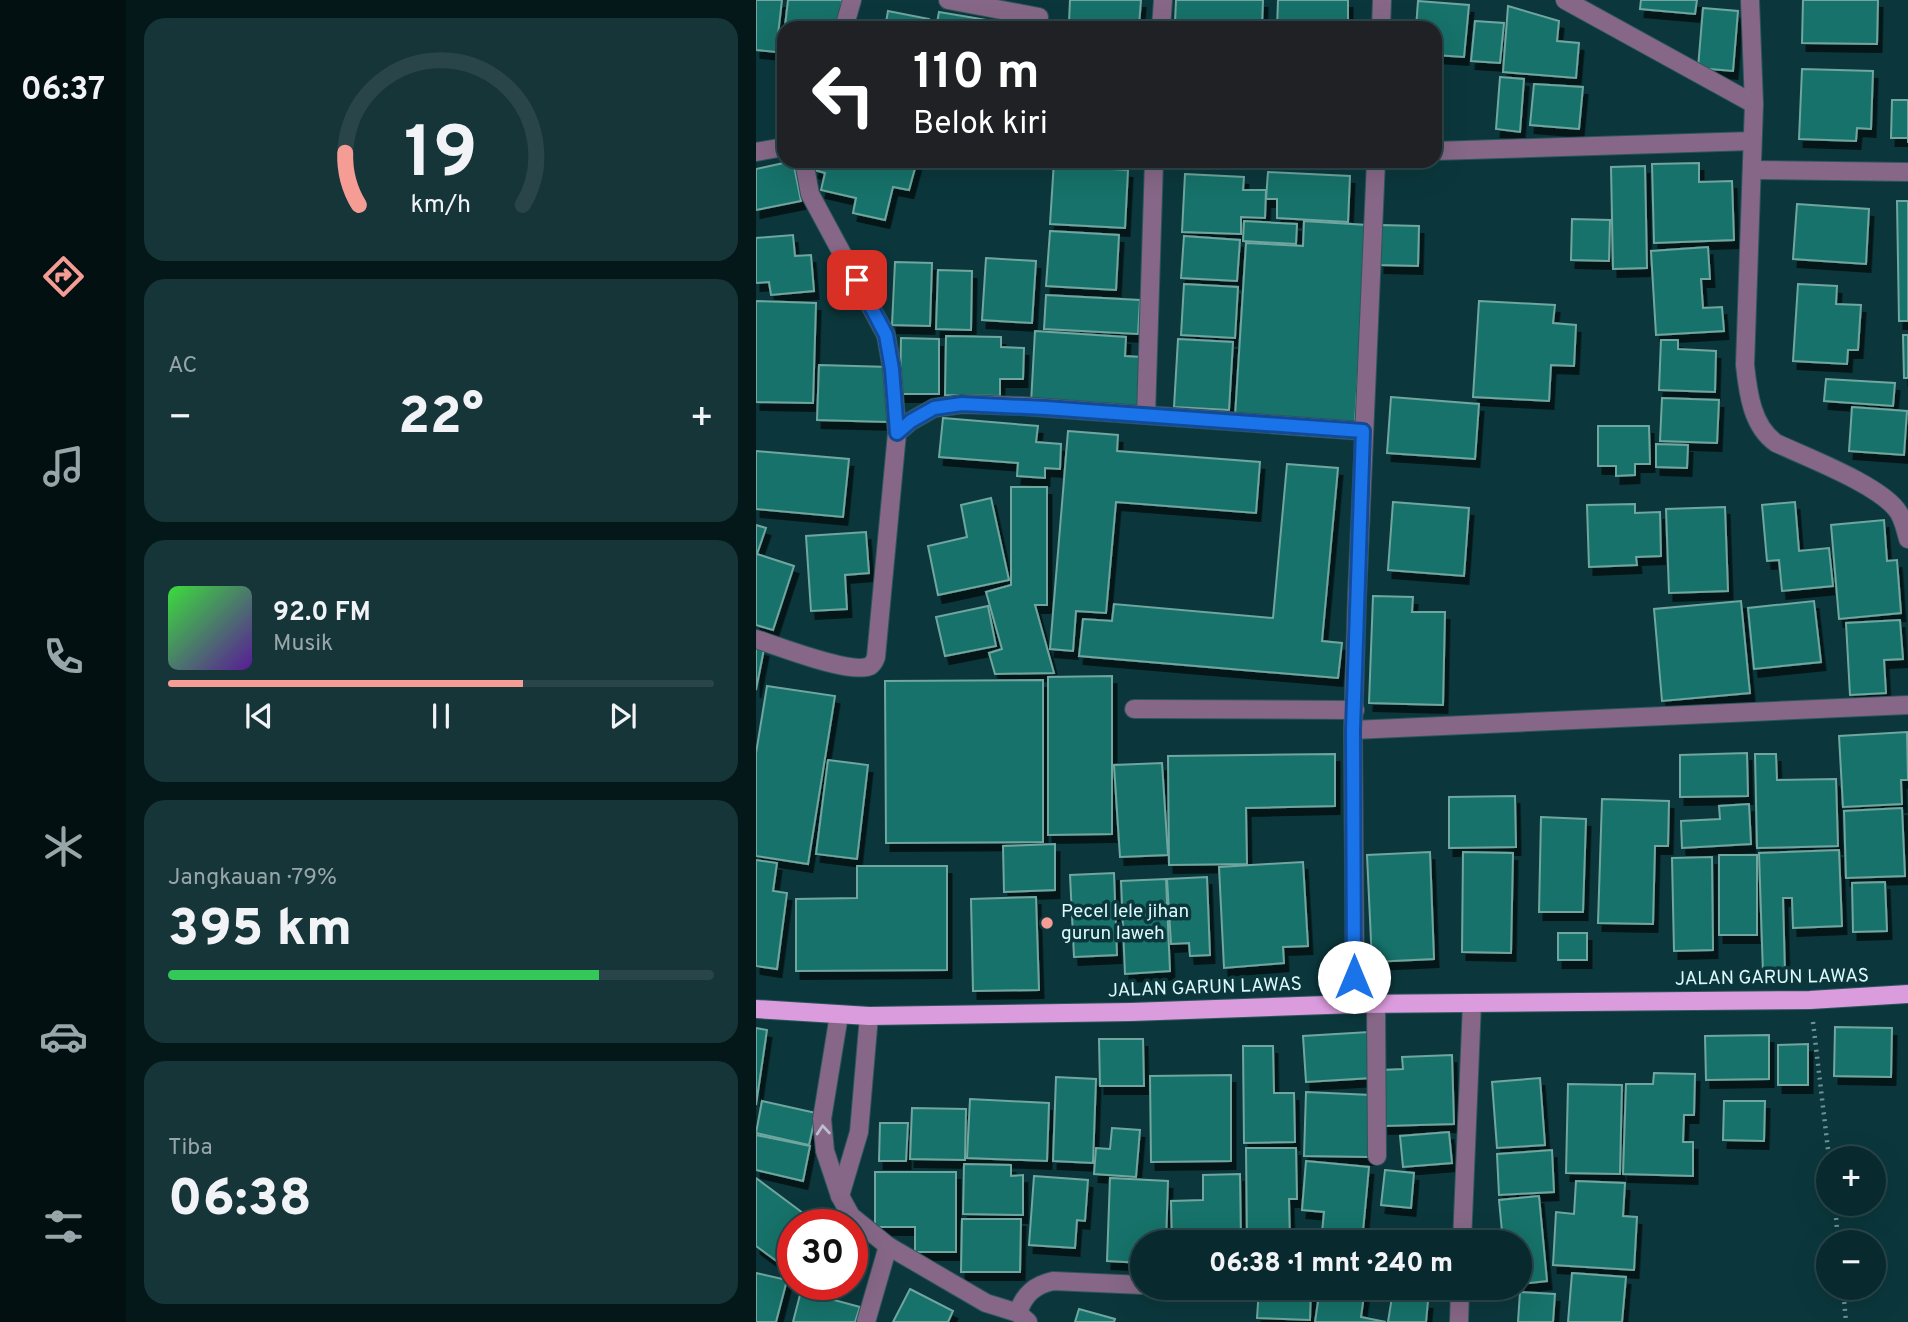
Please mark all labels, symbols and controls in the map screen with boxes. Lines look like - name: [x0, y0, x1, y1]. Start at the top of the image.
- text: 110 m: [913, 44, 1040, 106]
- icon: left: [798, 49, 889, 140]
- text: 06:37: [21, 71, 105, 111]
- text: Belok kiri: [913, 105, 1048, 145]
- text: 19: [404, 112, 478, 204]
- text: km/h: [411, 190, 471, 222]
- pin: [827, 250, 887, 310]
- icon: directions: [39, 252, 88, 301]
- icon: arrive: [838, 261, 876, 299]
- text: AC: [168, 352, 197, 381]
- text: 22°: [398, 386, 484, 452]
- text: −: [168, 395, 193, 444]
- text: +: [689, 395, 714, 444]
- icon: music: [39, 442, 88, 491]
- text: 92.0 FM: [273, 597, 371, 630]
- text: Musik: [273, 630, 333, 659]
- icon: phone: [39, 632, 88, 681]
- icon: previous: [240, 697, 278, 735]
- icon: pause: [422, 697, 460, 735]
- icon: next: [604, 697, 642, 735]
- icon: climate: [39, 822, 88, 871]
- text: Jangkauan · 79%: [168, 864, 337, 893]
- text: 395 km: [168, 898, 352, 964]
- place label: Pecel lele jihan gurun laweh: [1061, 900, 1189, 946]
- marker: Pecel lele jihan gurun laweh: [1039, 915, 1055, 931]
- position arrow: [1317, 940, 1391, 1014]
- street label: JALAN GARUN LAWAS: [1675, 964, 1869, 992]
- street label: JALAN GARUN LAWAS: [1108, 973, 1302, 1003]
- icon: car: [39, 1012, 88, 1061]
- one-way arrow: [816, 1125, 831, 1136]
- text: Tiba: [168, 1134, 213, 1163]
- map controls: [1816, 1146, 1886, 1300]
- button: +: [1816, 1146, 1886, 1216]
- text: 06:38: [168, 1168, 312, 1234]
- icon: filters: [39, 1202, 88, 1251]
- speed limit sign: 30: [777, 1209, 868, 1300]
- button: −: [1816, 1230, 1886, 1300]
- text: 06:38 · 1 mnt · 240 m: [1209, 1248, 1453, 1281]

